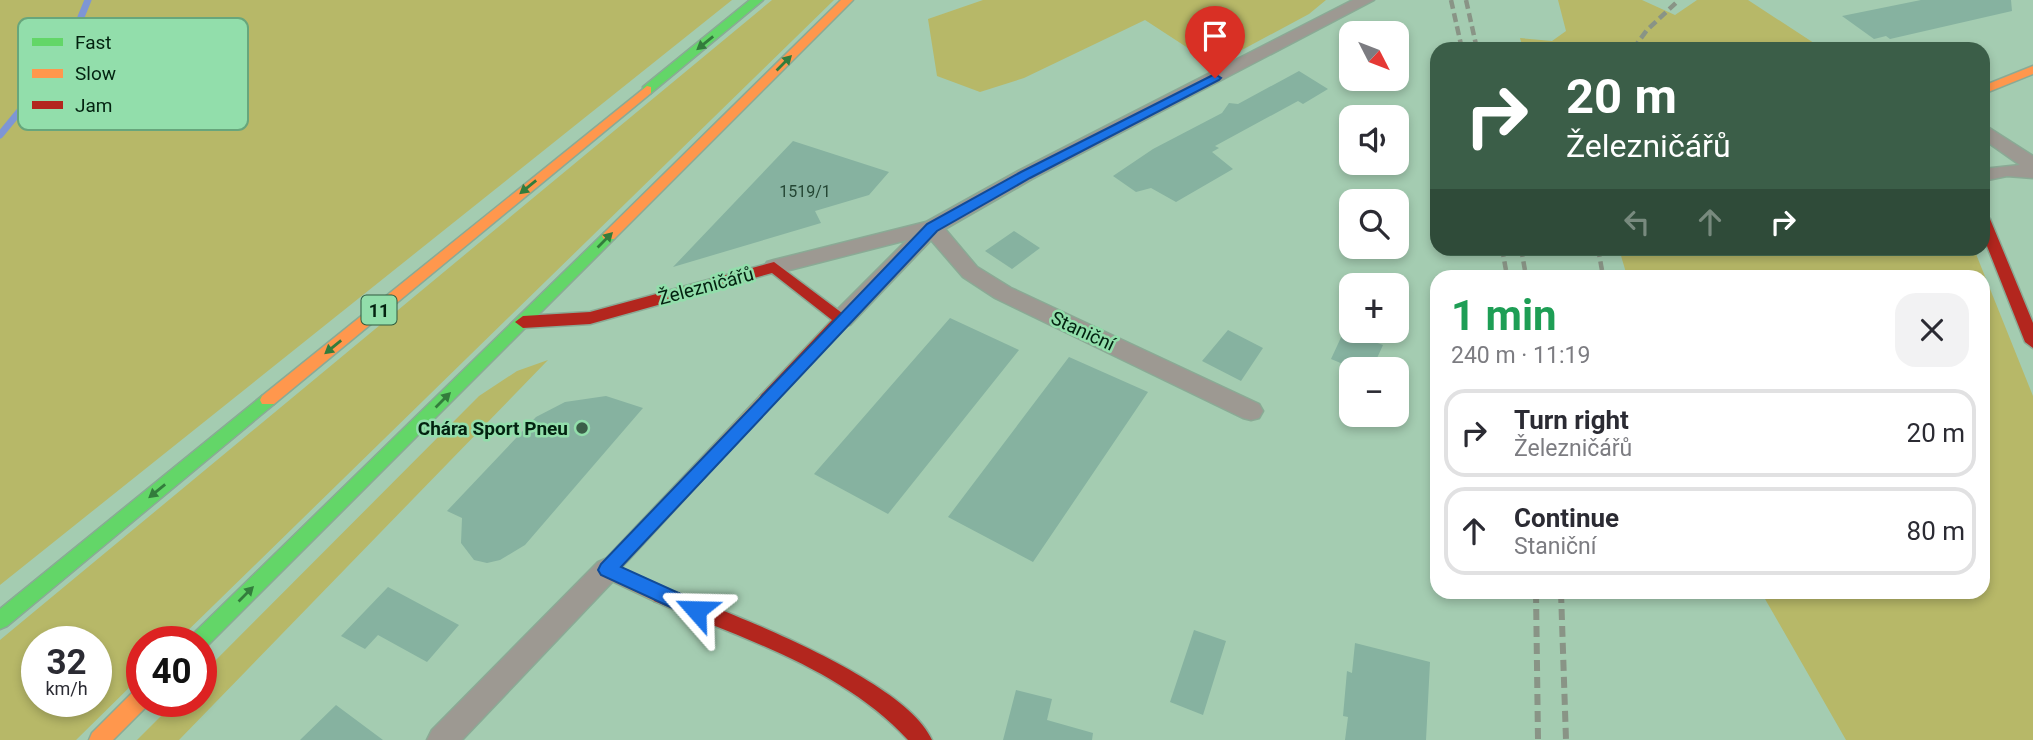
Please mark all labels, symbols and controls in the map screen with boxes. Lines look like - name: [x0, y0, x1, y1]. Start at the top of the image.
- pin: [1185, 6, 1245, 78]
- icon: arrive: [1196, 17, 1234, 55]
- legend: [18, 18, 248, 130]
- north arrow: [1339, 21, 1409, 91]
- map controls: [1339, 21, 1409, 427]
- text: Fast: [75, 31, 112, 54]
- one-way arrow: [696, 36, 714, 51]
- one-way arrow: [775, 54, 792, 71]
- text: Slow: [75, 62, 116, 85]
- text: 20 m: [1566, 68, 1677, 125]
- icon: right: [1451, 70, 1542, 161]
- text: Jam: [75, 94, 112, 117]
- button: sound: [1339, 105, 1409, 175]
- text: Železničářů: [1566, 127, 1731, 165]
- one-way arrow: [520, 180, 538, 195]
- house number: 1519/1: [779, 182, 831, 201]
- button: search: [1339, 189, 1409, 259]
- icon: left: [1618, 203, 1656, 241]
- icon: ahead: [1691, 203, 1729, 241]
- icon: right: [1764, 203, 1802, 241]
- one-way arrow: [596, 232, 613, 249]
- street label: Železničářů: [656, 262, 756, 310]
- button: +: [1339, 273, 1409, 343]
- text: 1 min: [1451, 291, 1557, 340]
- button: close: [1895, 293, 1969, 367]
- road number: 11: [362, 296, 396, 324]
- street label: Staniční: [1047, 306, 1120, 356]
- one-way arrow: [325, 339, 342, 354]
- text: 240 m · 11:19: [1451, 342, 1590, 369]
- button: −: [1339, 357, 1409, 427]
- one-way arrow: [434, 393, 451, 409]
- text: Turn right: [1514, 405, 1629, 435]
- icon: right: [1455, 414, 1493, 452]
- place label: Chára Sport Pneu: [418, 417, 568, 440]
- text: 20 m: [1907, 418, 1965, 448]
- marker: Chára Sport Pneu: [574, 420, 590, 436]
- text: Železničářů: [1514, 435, 1632, 462]
- one-way arrow: [149, 483, 166, 498]
- text: Continue: [1514, 503, 1619, 533]
- icon: ahead: [1455, 512, 1493, 550]
- text: 80 m: [1907, 516, 1965, 546]
- text: Staniční: [1514, 533, 1596, 560]
- position arrow: [659, 573, 733, 647]
- one-way arrow: [237, 587, 254, 603]
- speed limit sign: 40: [126, 626, 217, 717]
- text: 32: [46, 642, 87, 683]
- text: km/h: [45, 678, 88, 699]

